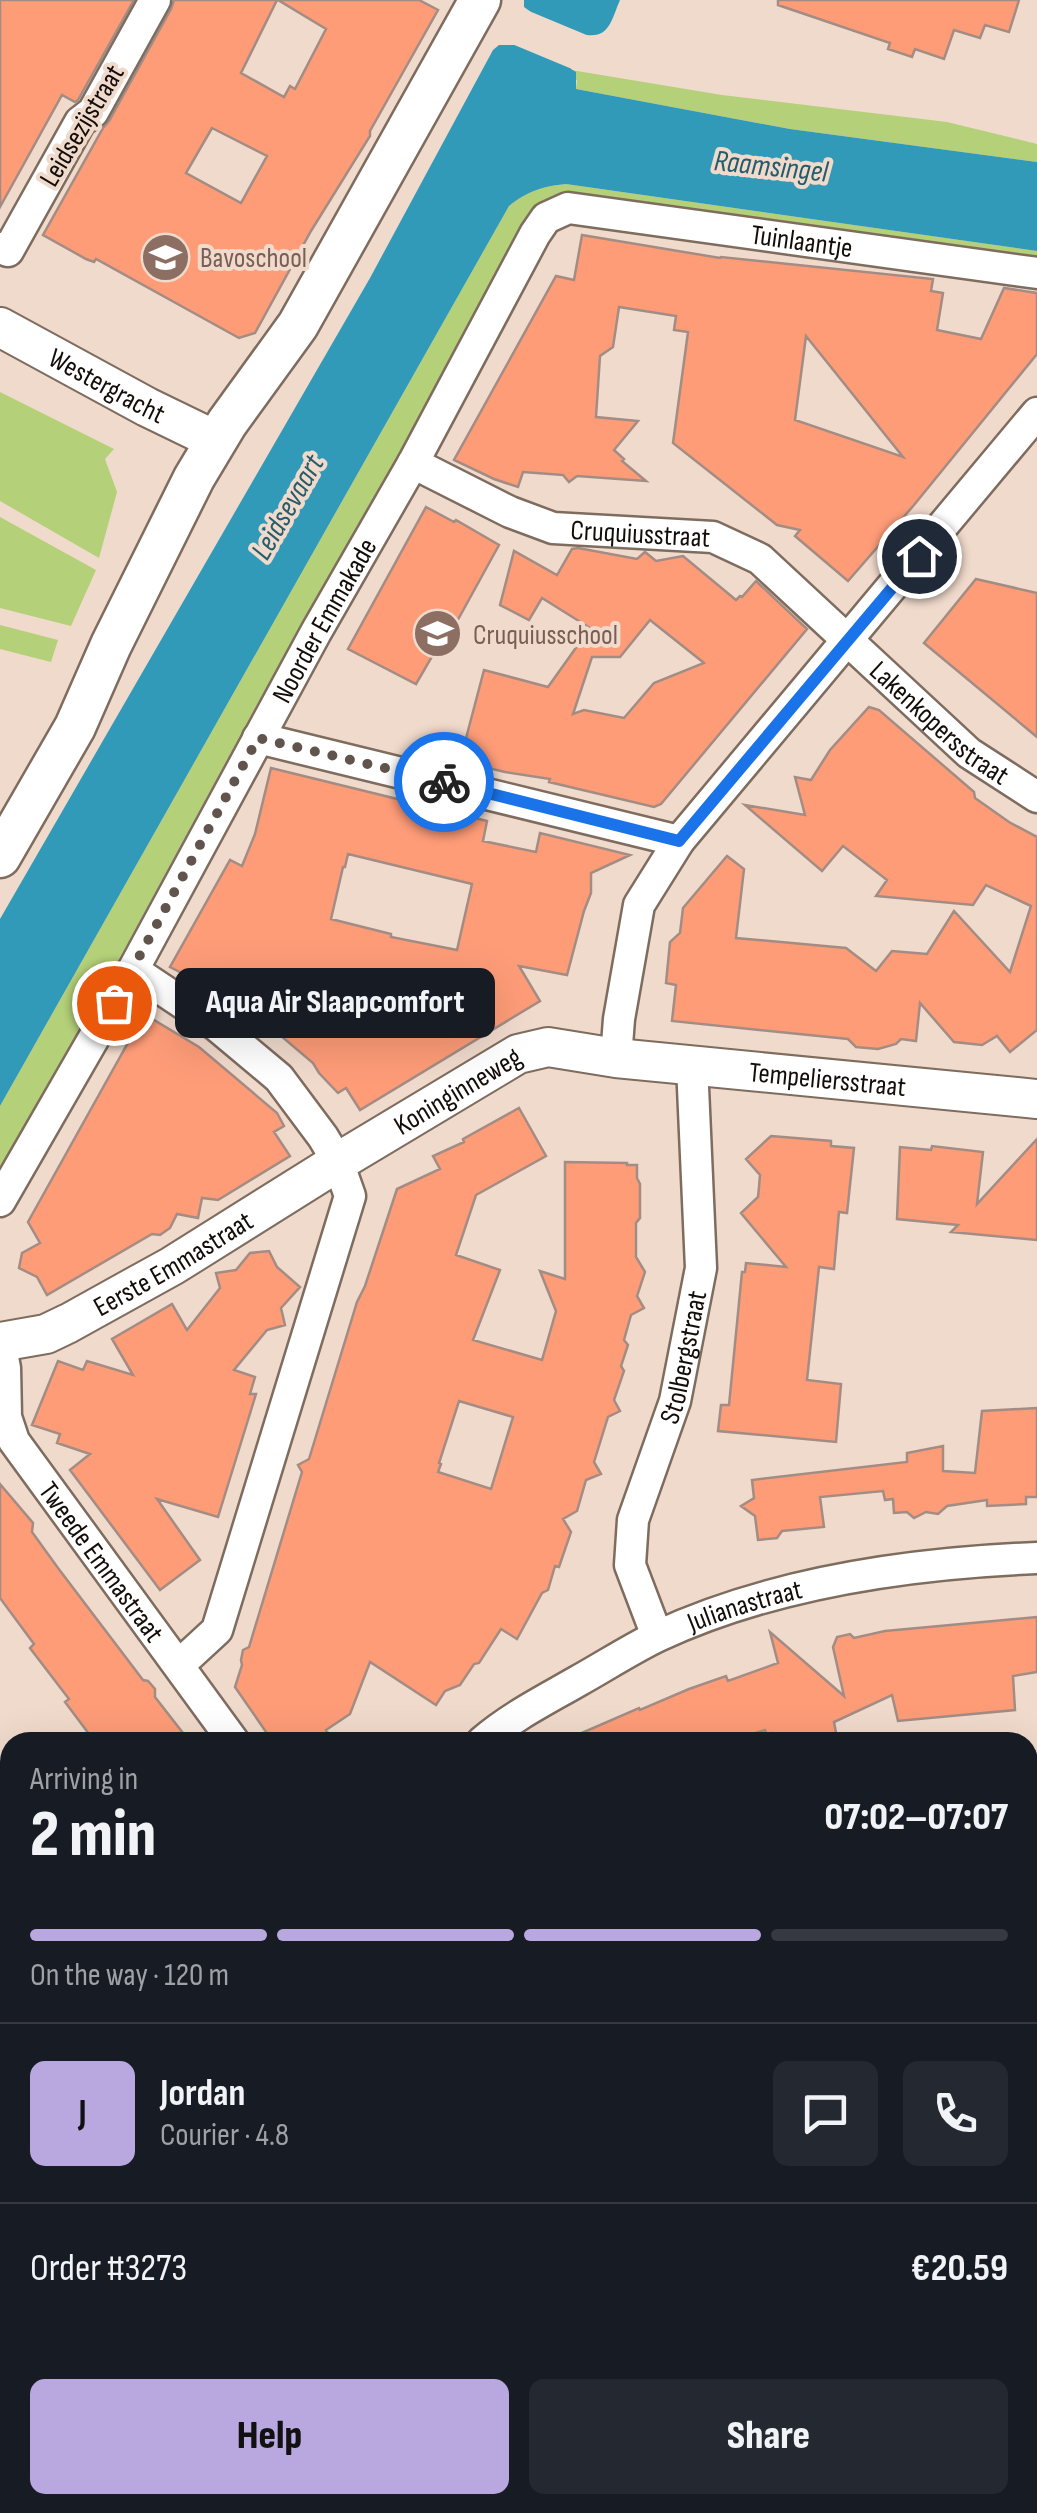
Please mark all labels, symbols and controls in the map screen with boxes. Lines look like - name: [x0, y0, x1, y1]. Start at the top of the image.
- street label: Leidsezijstraat: [33, 59, 131, 193]
- water label: Raamsingel: [712, 143, 831, 191]
- street label: Tuinlaantje: [749, 219, 855, 265]
- school or university icon: Bavoschool: [139, 231, 191, 283]
- place label: Bavoschool: [200, 242, 307, 275]
- street label: Westergracht: [43, 342, 170, 431]
- water label: Leidsevaart: [244, 448, 333, 566]
- street label: Cruquiusstraat: [570, 514, 711, 555]
- pin: [877, 514, 962, 599]
- icon: home: [892, 529, 947, 584]
- street label: Noorder Emmakade: [266, 533, 384, 709]
- school or university icon: Cruquiusschool: [412, 608, 464, 660]
- place label: Cruquiusschool: [473, 619, 618, 652]
- street label: Lakenkopersstraat: [863, 655, 1015, 792]
- courier: [394, 732, 494, 832]
- icon: bike: [417, 755, 472, 810]
- pin: [72, 961, 157, 1046]
- callout: Aqua Air Slaapcomfort: [174, 968, 494, 1038]
- icon: bag: [87, 976, 142, 1031]
- text: Aqua Air Slaapcomfort: [206, 983, 464, 1022]
- street label: Koninginneweg: [389, 1041, 528, 1143]
- street label: Tempeliersstraat: [747, 1056, 907, 1104]
- street label: Eerste Emmastraat: [88, 1205, 259, 1324]
- street label: Stolbergstraat: [653, 1288, 714, 1428]
- street label: Tweede Emmastraat: [31, 1476, 170, 1649]
- street label: Julianastraat: [682, 1573, 805, 1640]
- text: Arriving in: [30, 1760, 138, 1799]
- text: 07:02–07:07: [824, 1795, 1008, 1840]
- text: 2 min: [30, 1797, 156, 1875]
- text: On the way · 120 m: [30, 1956, 229, 1995]
- button: chat: [773, 2061, 878, 2166]
- button: phone: [903, 2061, 1008, 2166]
- text: Jordan: [160, 2071, 245, 2116]
- text: J: [78, 2091, 87, 2136]
- text: Courier · 4.8: [160, 2116, 289, 2155]
- text: Order #3273: [30, 2246, 187, 2291]
- text: €20.59: [911, 2246, 1008, 2291]
- button: Help: [30, 2379, 509, 2494]
- button: Share: [529, 2379, 1008, 2494]

